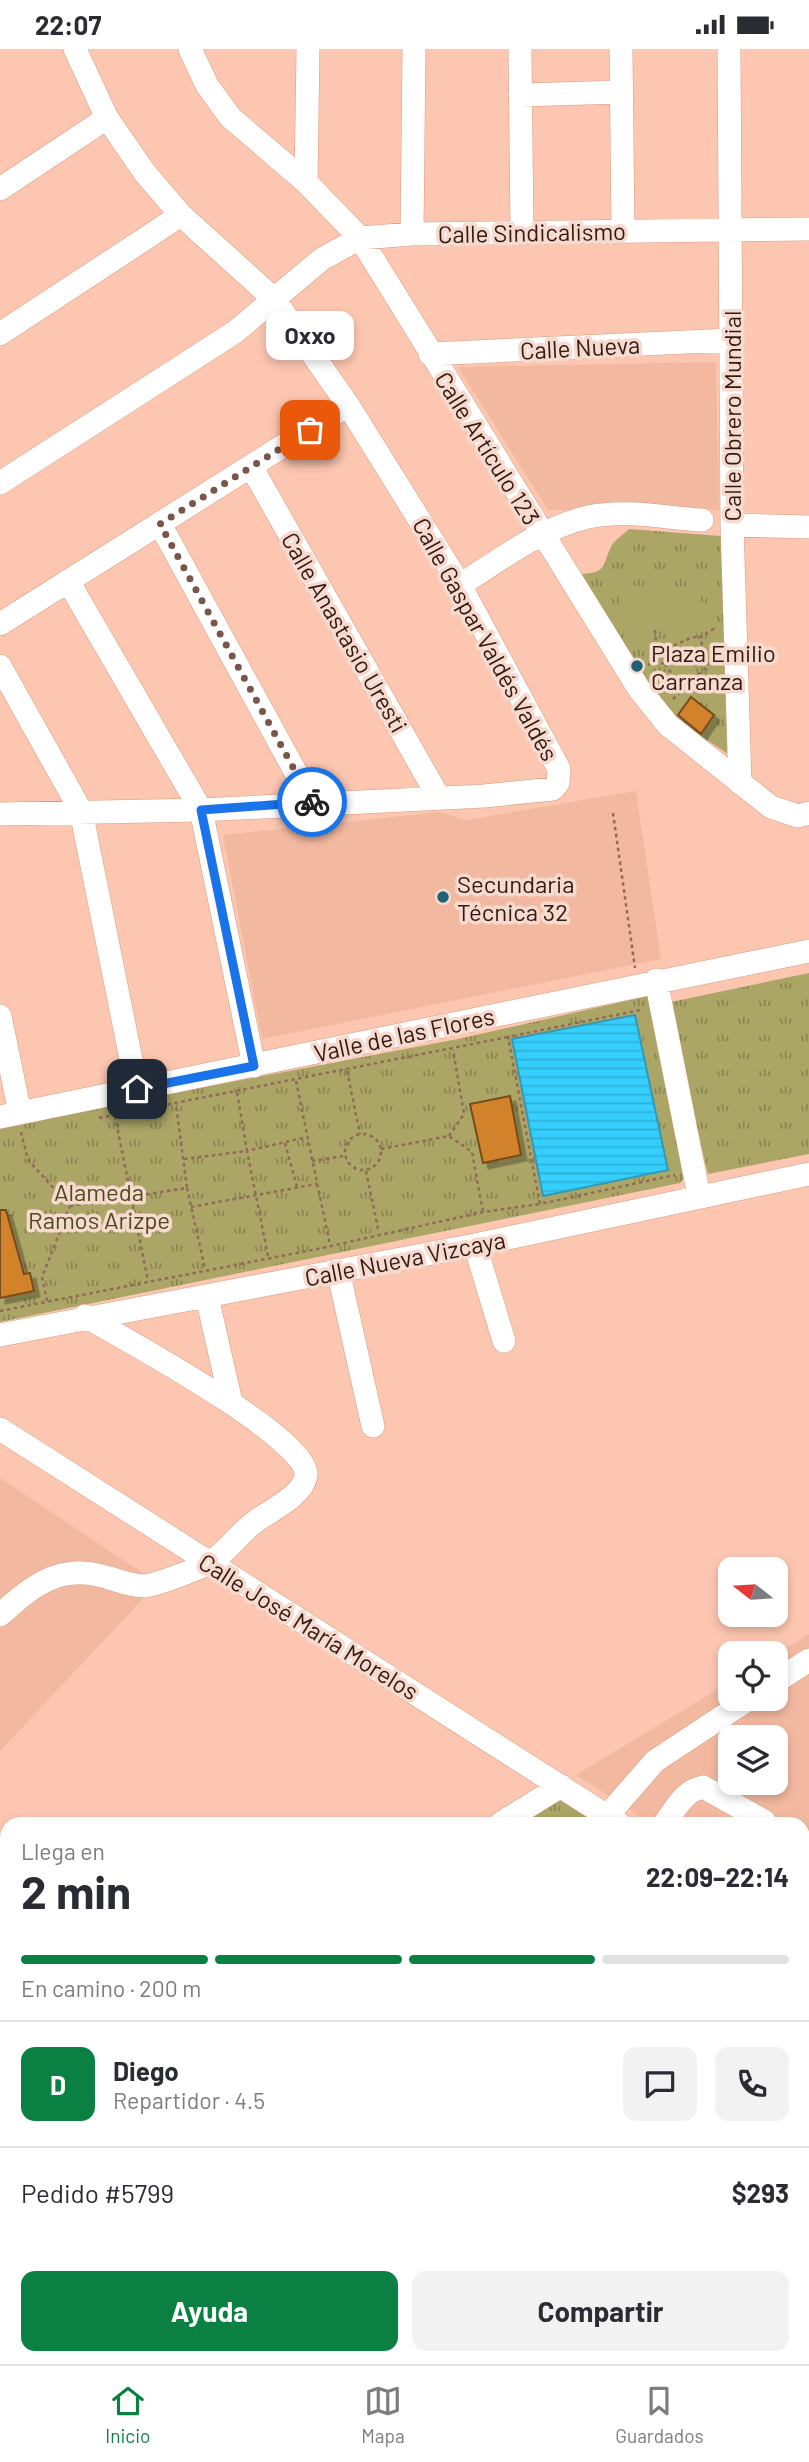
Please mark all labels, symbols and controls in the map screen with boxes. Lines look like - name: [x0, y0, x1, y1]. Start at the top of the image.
- text: 22:07: [35, 9, 101, 40]
- street label: Calle Sindicalismo: [438, 216, 626, 248]
- street label: Calle Obrero Mundial: [717, 310, 746, 522]
- callout: Oxxo: [266, 311, 354, 360]
- text: Oxxo: [285, 321, 336, 349]
- street label: Calle Nueva: [519, 329, 641, 365]
- street label: Calle Artículo 123: [429, 366, 547, 530]
- pin: [280, 400, 340, 460]
- icon: bag: [291, 411, 329, 449]
- street label: Calle Gaspar Valdés Valdés: [407, 512, 565, 766]
- street label: Calle Anastasio Uresti: [276, 527, 414, 737]
- place label: Plaza Emilio Carranza: [651, 638, 776, 695]
- marker: Plaza Emilio Carranza: [629, 658, 645, 674]
- courier: [277, 767, 347, 837]
- icon: bike: [293, 783, 331, 821]
- place label: Secundaria Técnica 32: [457, 869, 574, 926]
- marker: Secundaria Técnica 32: [435, 889, 451, 905]
- street label: Valle de las Flores: [311, 1001, 497, 1067]
- pin: [107, 1059, 167, 1119]
- icon: home: [118, 1070, 156, 1108]
- park label: Alameda Ramos Arizpe: [28, 1177, 170, 1234]
- street label: Calle Nueva Vizcaya: [302, 1224, 508, 1292]
- street label: Calle José María Morelos: [194, 1547, 424, 1705]
- north arrow: [718, 1557, 788, 1627]
- map controls: [718, 1557, 788, 1795]
- button: locate: [718, 1641, 788, 1711]
- button: layers: [718, 1725, 788, 1795]
- text: Llega en: [21, 1837, 105, 1865]
- text: 22:09–22:14: [646, 1861, 789, 1892]
- text: 2 min: [21, 1863, 131, 1918]
- text: En camino · 200 m: [21, 1974, 201, 2002]
- button: chat: [623, 2047, 697, 2121]
- button: phone: [715, 2047, 789, 2121]
- text: Diego: [113, 2055, 179, 2086]
- text: D: [50, 2069, 66, 2100]
- text: Repartidor · 4.5: [113, 2086, 265, 2114]
- text: Pedido #5799: [21, 2177, 174, 2208]
- text: $293: [732, 2177, 789, 2208]
- button: Ayuda: [21, 2271, 398, 2351]
- button: Compartir: [412, 2271, 789, 2351]
- tab: Inicio: [105, 2382, 150, 2447]
- tab: Mapa: [361, 2382, 405, 2447]
- tab: Guardados: [615, 2382, 704, 2447]

